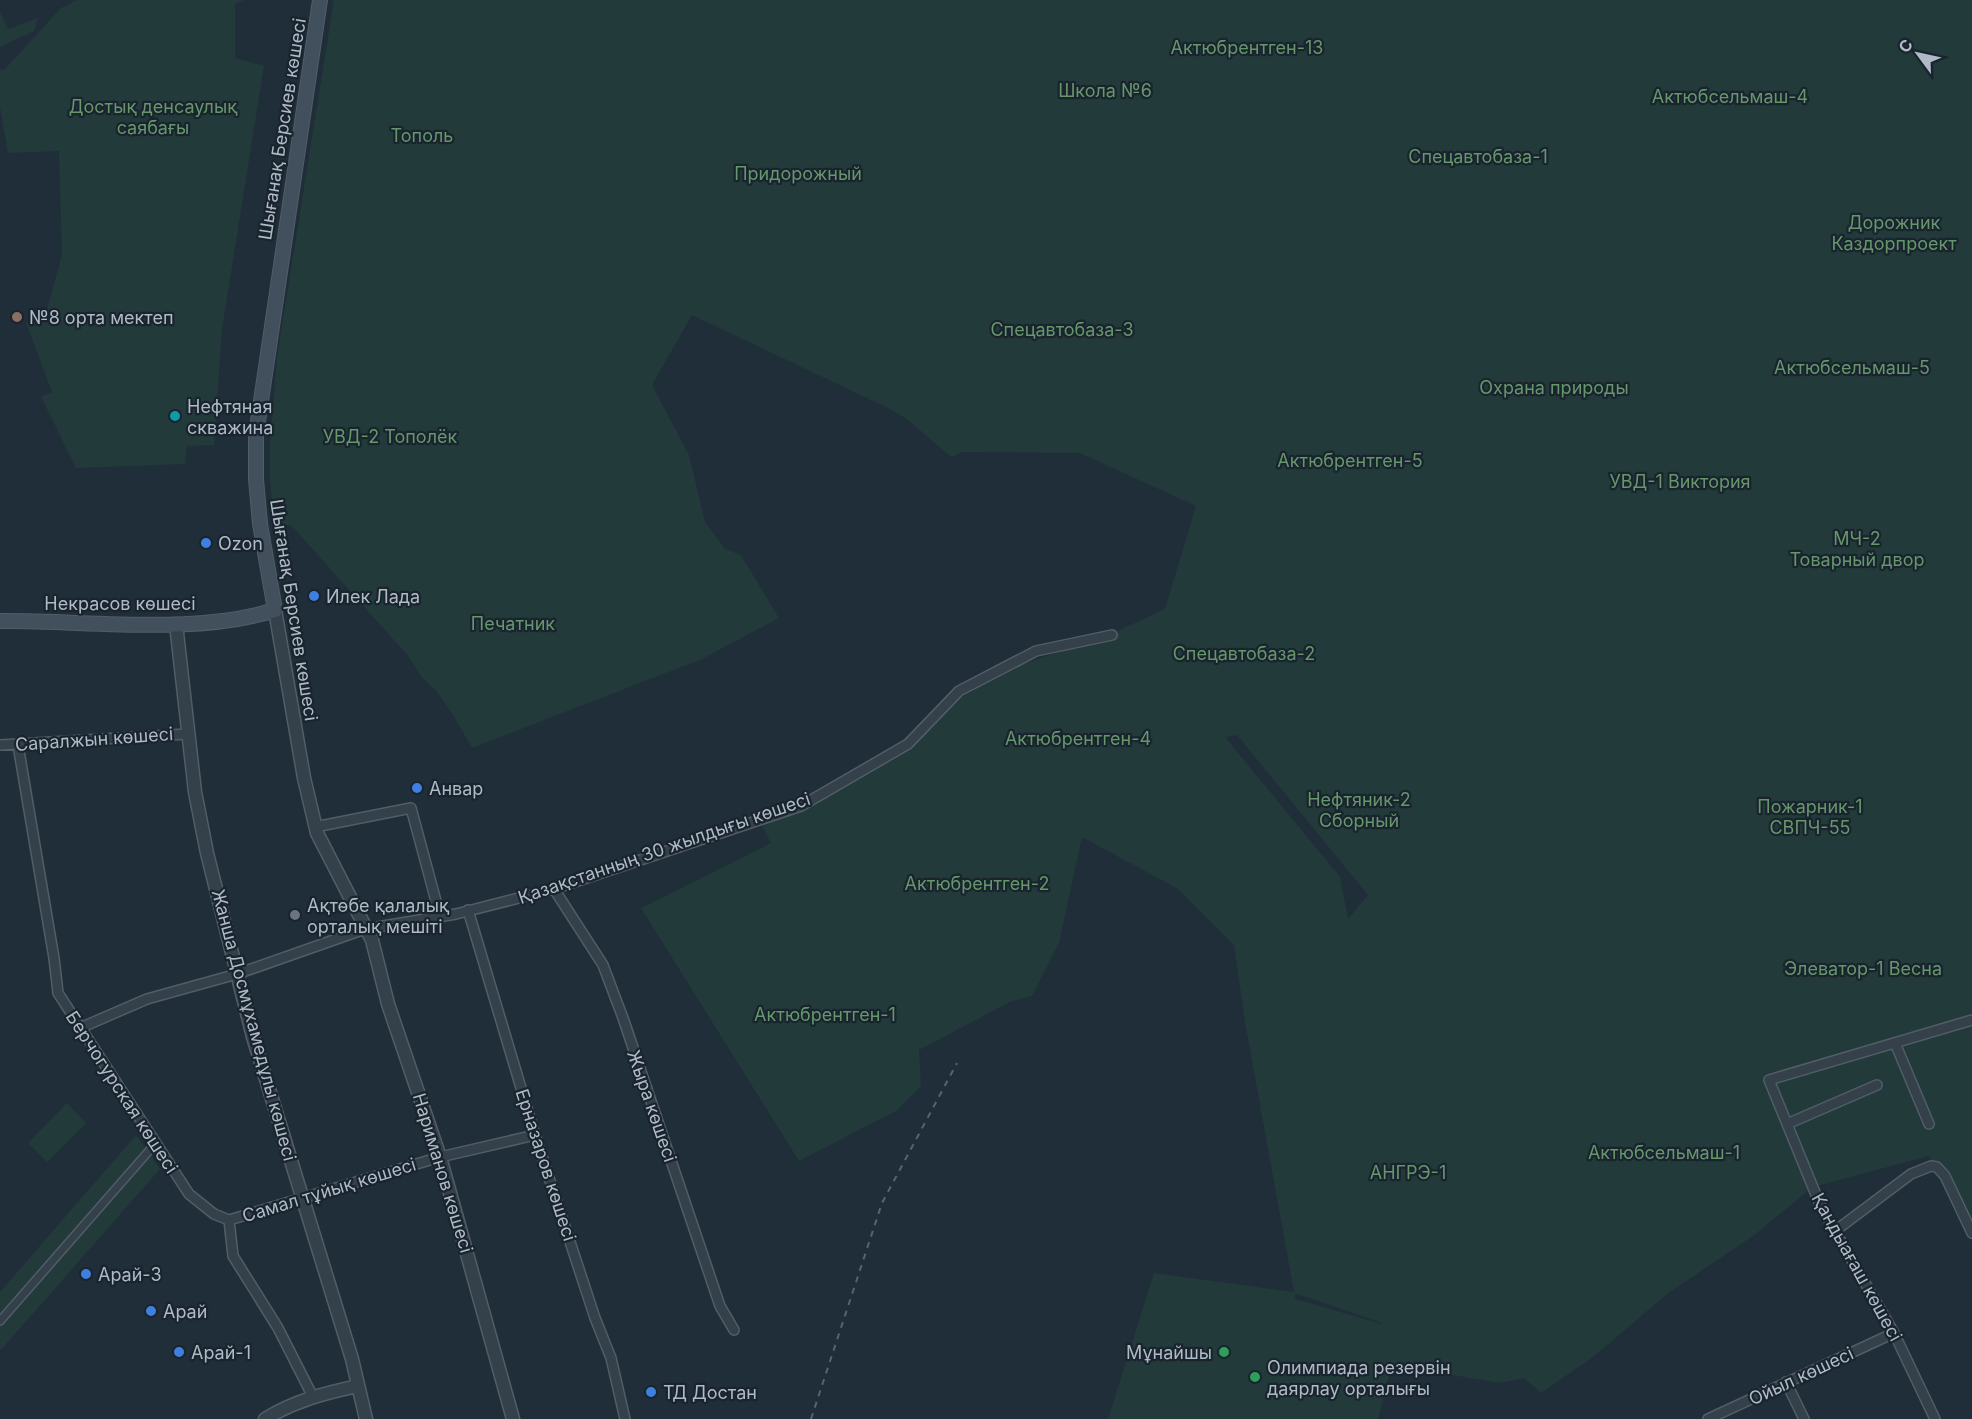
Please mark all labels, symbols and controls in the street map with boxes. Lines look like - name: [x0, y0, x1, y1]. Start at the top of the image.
- street label: Шығанақ Берсиев көшесі: [254, 17, 310, 241]
- north arrow: [1888, 24, 1948, 84]
- text: С: [1894, 35, 1917, 56]
- park label: Актюбрентген-13: [1171, 37, 1323, 58]
- park label: Школа №6: [1058, 80, 1152, 101]
- park label: Актюбсельмаш-4: [1652, 86, 1808, 107]
- park label: Достық денсаулық саябағы: [69, 96, 238, 138]
- park label: Тополь: [391, 125, 453, 146]
- park label: Спецавтобаза-1: [1408, 146, 1548, 167]
- park label: Придорожный: [734, 163, 862, 184]
- park label: Дорожник Каздорпроект: [1831, 212, 1957, 254]
- place label: №8 орта мектеп: [29, 307, 174, 328]
- marker: №8 орта мектеп: [10, 310, 24, 324]
- park label: Спецавтобаза-3: [990, 319, 1134, 340]
- park label: Актюбсельмаш-5: [1774, 357, 1930, 378]
- park label: Охрана природы: [1479, 377, 1629, 398]
- place label: Нефтяная скважина: [187, 396, 273, 438]
- marker: Нефтяная скважина: [168, 409, 182, 423]
- park label: УВД-2 Тополёк: [323, 426, 458, 447]
- park label: Актюбрентген-5: [1277, 450, 1423, 471]
- park label: УВД-1 Виктория: [1609, 471, 1751, 492]
- street label: Шығанақ Берсиев көшесі: [266, 498, 322, 722]
- park label: МЧ-2 Товарный двор: [1789, 528, 1925, 570]
- place label: Ozon: [218, 533, 263, 554]
- marker: Ozon: [199, 536, 213, 550]
- place label: Илек Лада: [326, 586, 420, 607]
- marker: Илек Лада: [307, 589, 321, 603]
- street label: Некрасов көшесі: [44, 593, 196, 614]
- park label: Печатник: [471, 613, 555, 634]
- park label: Спецавтобаза-2: [1173, 643, 1315, 664]
- street label: Саралжын көшесі: [14, 723, 174, 755]
- park label: Актюбрентген-4: [1005, 728, 1151, 749]
- place label: Анвар: [429, 778, 483, 799]
- marker: Анвар: [410, 781, 424, 795]
- street label: Қазақстанның 30 жылдығы көшесі: [515, 788, 813, 908]
- park label: Нефтяник-2 Сборный: [1307, 789, 1411, 831]
- park label: Пожарник-1 СВПЧ-55: [1757, 796, 1863, 838]
- park label: Актюбрентген-2: [905, 873, 1049, 894]
- street label: Жанша Досмұхамедұлы көшесі: [208, 887, 300, 1163]
- place label: Ақтөбе қалалық орталық мешіті: [307, 895, 450, 937]
- marker: Ақтөбе қалалық орталық мешіті: [288, 908, 302, 922]
- park label: Элеватор-1 Весна: [1784, 958, 1942, 979]
- park label: Актюбрентген-1: [754, 1004, 896, 1025]
- street label: Берчогурская көшесі: [62, 1007, 182, 1177]
- street label: Жыра көшесі: [623, 1047, 681, 1165]
- street label: Ерназаров көшесі: [511, 1086, 581, 1244]
- street label: Нариманов көшесі: [409, 1091, 477, 1255]
- park label: Актюбсельмаш-1: [1588, 1142, 1740, 1163]
- street label: Самал тұйық көшесі: [240, 1154, 418, 1226]
- park label: АНГРЭ-1: [1370, 1162, 1446, 1183]
- street label: Қандыағаш көшесі: [1808, 1189, 1906, 1345]
- place label: Арай-3: [98, 1264, 162, 1285]
- marker: Арай-3: [79, 1267, 93, 1281]
- place label: Арай: [163, 1301, 207, 1322]
- marker: Арай: [144, 1304, 158, 1318]
- place label: Арай-1: [191, 1342, 251, 1363]
- place label: Мұнайшы: [1126, 1342, 1212, 1363]
- street label: Ойыл көшесі: [1745, 1343, 1857, 1409]
- marker: Арай-1: [172, 1345, 186, 1359]
- marker: Мұнайшы: [1217, 1345, 1231, 1359]
- place label: Олимпиада резервін даярлау орталығы: [1267, 1357, 1451, 1399]
- marker: Олимпиада резервін даярлау орталығы: [1248, 1370, 1262, 1384]
- place label: ТД Достан: [663, 1382, 757, 1403]
- marker: ТД Достан: [644, 1385, 658, 1399]

